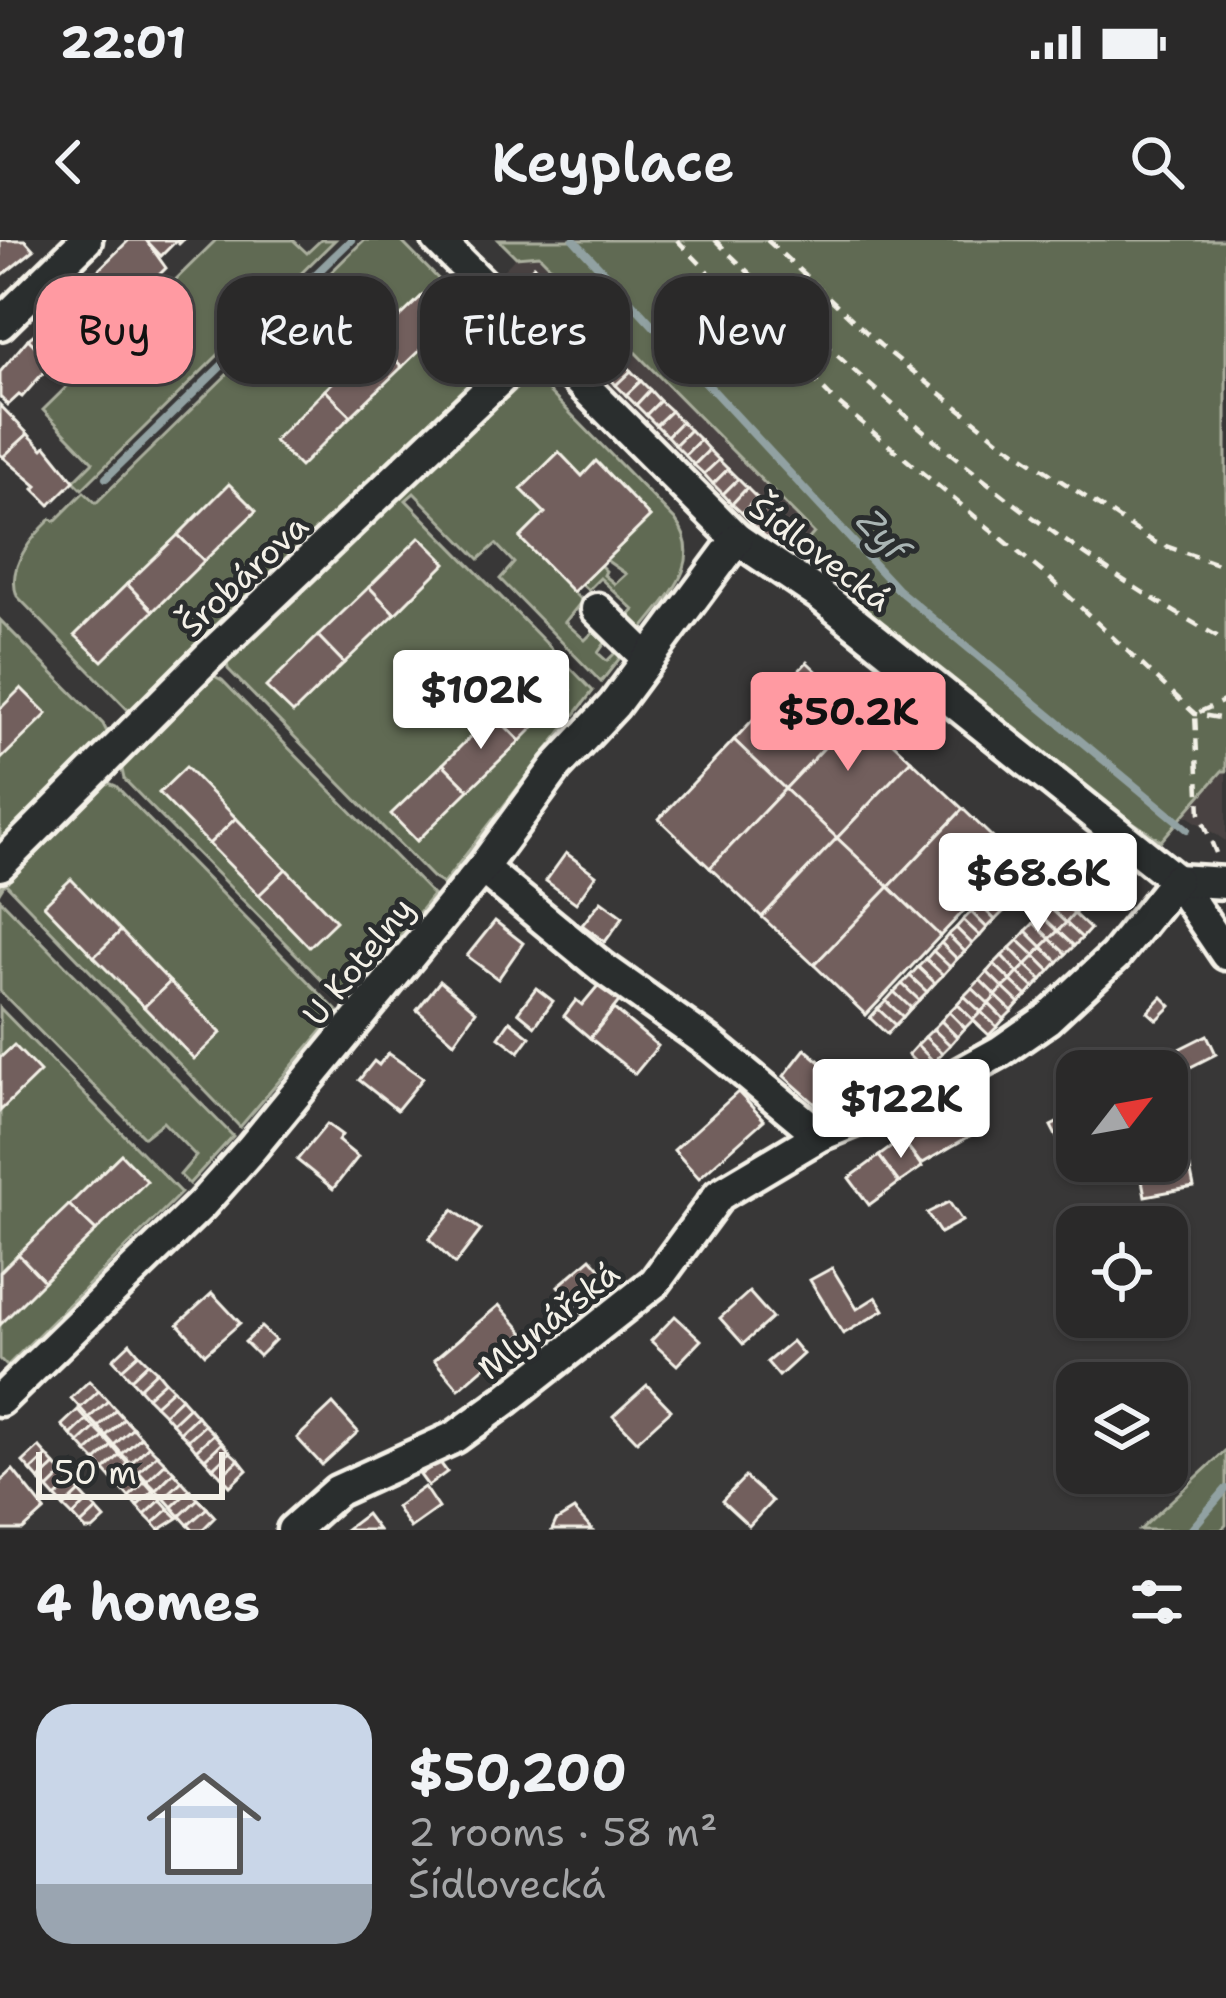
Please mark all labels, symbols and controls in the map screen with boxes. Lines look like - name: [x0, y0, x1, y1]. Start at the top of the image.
- text: 22:01: [60, 12, 186, 72]
- text: Keyplace: [491, 126, 735, 198]
- icon: back: [36, 129, 102, 195]
- icon: search: [1124, 129, 1190, 195]
- chip: Buy: [36, 276, 193, 384]
- chip: Rent: [217, 276, 396, 384]
- chip: Filters: [420, 276, 630, 384]
- chip: New: [654, 276, 829, 384]
- street label: Šídlovecká: [740, 485, 901, 622]
- water label: Zyf: [846, 497, 923, 575]
- street label: Šrobárova: [169, 504, 318, 647]
- pin: $102K: [397, 650, 565, 752]
- text: $102K: [420, 663, 542, 715]
- pin: $50.2K: [750, 672, 946, 774]
- text: $50.2K: [778, 685, 918, 737]
- pin: $68.6K: [940, 833, 1136, 935]
- text: $68.6K: [966, 846, 1110, 898]
- street label: U Kotelny: [293, 888, 424, 1035]
- north arrow: [1056, 1050, 1188, 1182]
- map controls: [1056, 1050, 1188, 1494]
- pin: $122K: [817, 1059, 985, 1161]
- text: $122K: [840, 1072, 962, 1124]
- button: locate: [1056, 1206, 1188, 1338]
- street label: Mlynářská: [468, 1251, 628, 1390]
- button: layers: [1056, 1362, 1188, 1494]
- scale bar: [36, 1446, 225, 1499]
- text: 50 m: [54, 1450, 137, 1495]
- text: 4 homes: [36, 1568, 260, 1636]
- icon: filters: [1124, 1569, 1190, 1635]
- text: $50,200: [408, 1738, 627, 1806]
- icon: home: [132, 1752, 276, 1896]
- text: 2 rooms · 58 m²: [408, 1806, 718, 1858]
- text: Šídlovecká: [408, 1858, 605, 1910]

